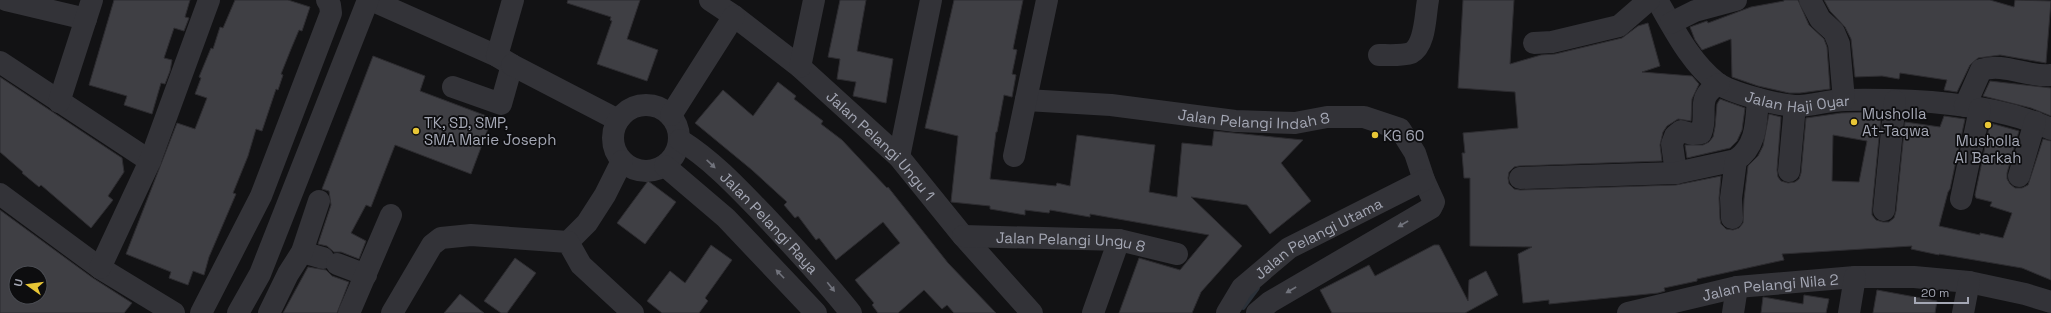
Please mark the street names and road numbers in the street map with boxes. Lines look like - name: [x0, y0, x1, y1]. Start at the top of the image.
- street label: Jalan Pelangi Ungu 1: [823, 86, 939, 204]
- street label: Jalan Haji Oyar: [1743, 86, 1850, 116]
- street label: Jalan Pelangi Indah 8: [1177, 104, 1331, 133]
- street label: Jalan Pelangi Raya: [716, 167, 823, 278]
- street label: Jalan Pelangi Utama: [1250, 193, 1386, 283]
- street label: Jalan Pelangi Ungu 8: [996, 227, 1148, 256]
- street label: Jalan Pelangi Nila 2: [1700, 269, 1839, 305]

